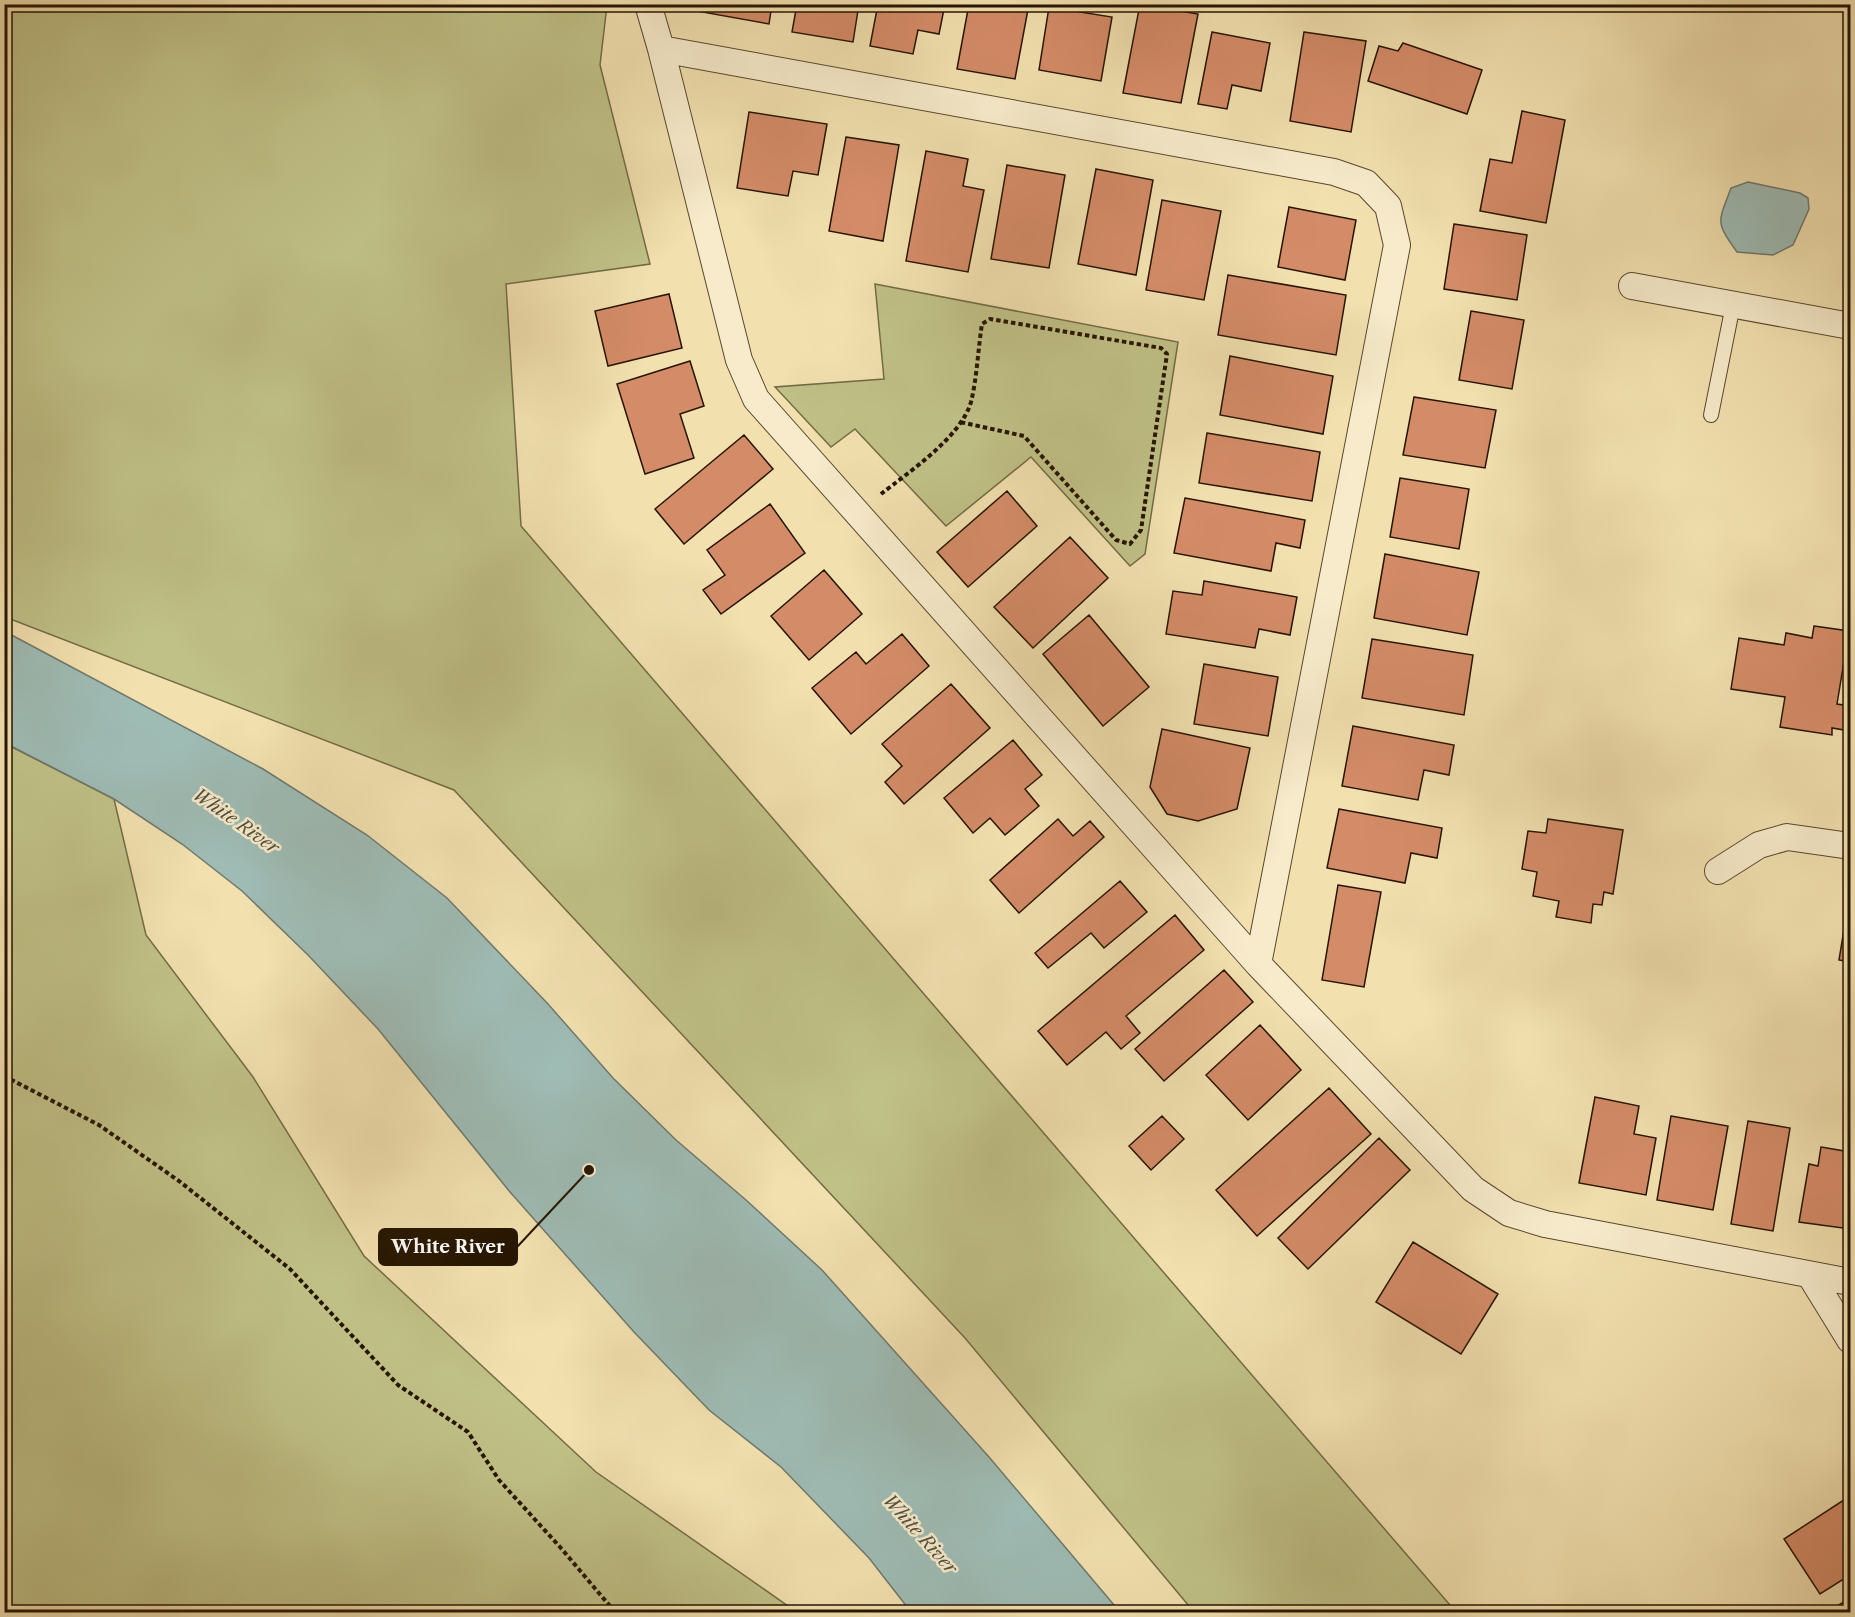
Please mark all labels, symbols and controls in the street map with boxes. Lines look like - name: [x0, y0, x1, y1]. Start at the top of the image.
- water label: White River: [189, 783, 285, 860]
- callout: White River: [379, 1229, 517, 1265]
- text: White River: [390, 1236, 505, 1258]
- water label: White River: [878, 1489, 963, 1580]

